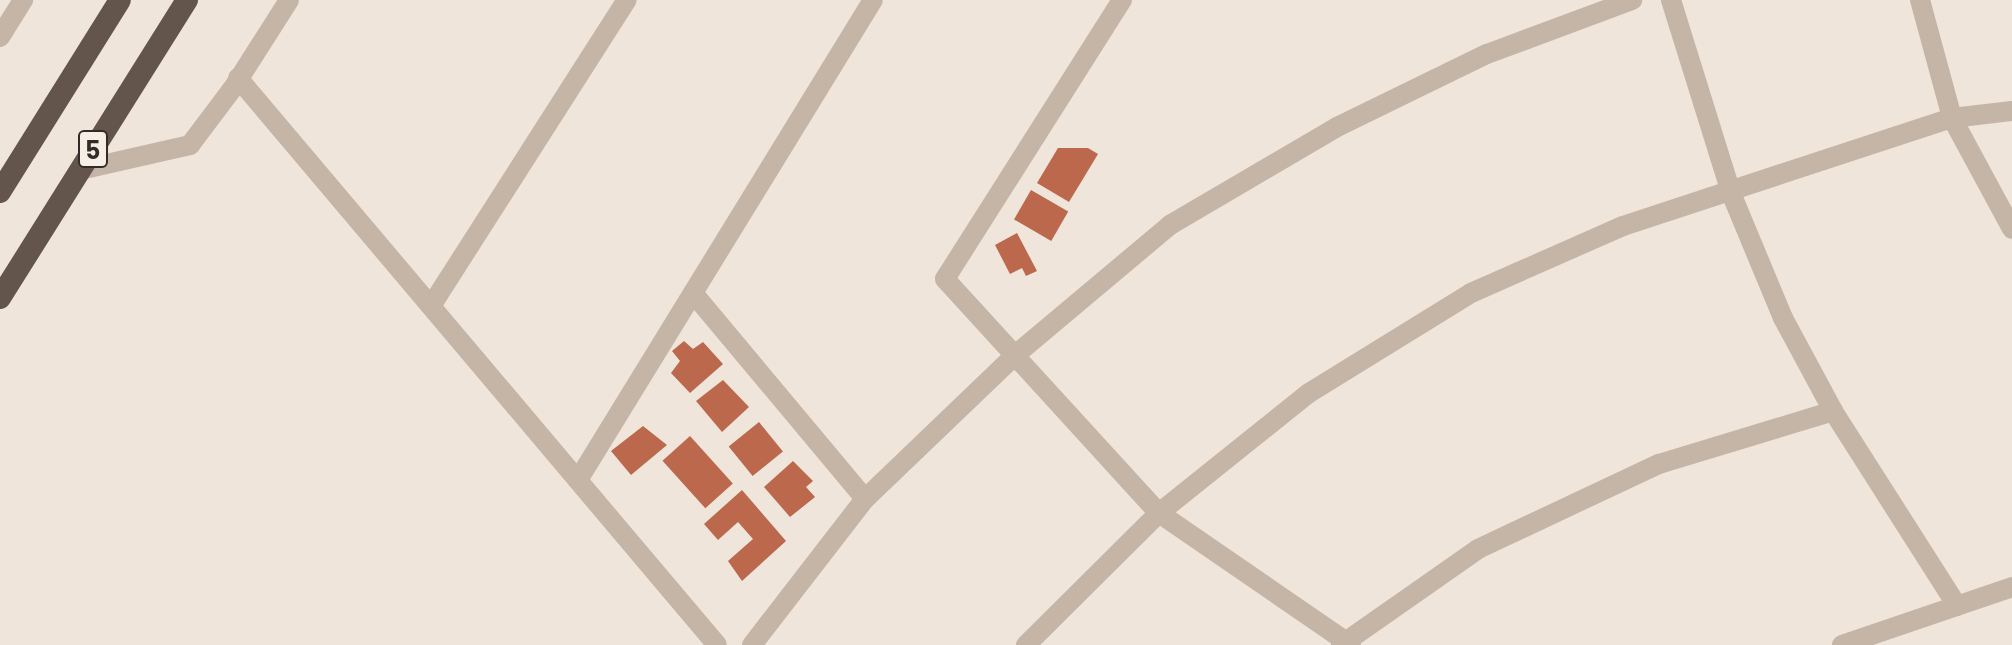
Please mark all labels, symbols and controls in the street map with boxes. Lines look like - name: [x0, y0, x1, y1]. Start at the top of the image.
- road number: 5: [77, 127, 109, 171]

